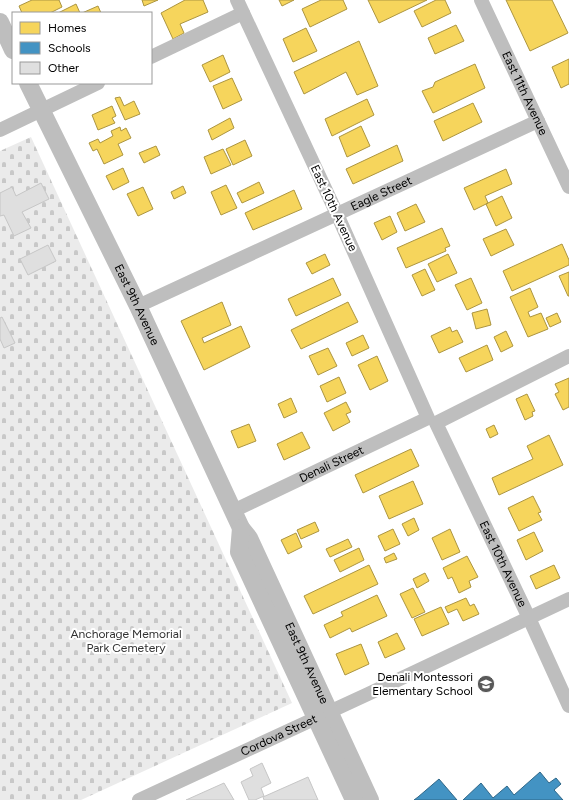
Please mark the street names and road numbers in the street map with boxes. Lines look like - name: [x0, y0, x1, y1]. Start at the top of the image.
- street label: East 11th Avenue: [499, 49, 551, 138]
- street label: East 10th Avenue: [308, 163, 360, 254]
- street label: Eagle Street: [348, 173, 415, 214]
- street label: East 9th Avenue: [112, 262, 162, 348]
- street label: Denali Street: [297, 443, 366, 485]
- street label: East 10th Avenue: [477, 519, 530, 610]
- street label: East 9th Avenue: [282, 620, 332, 706]
- street label: Cordova Street: [238, 711, 319, 759]

